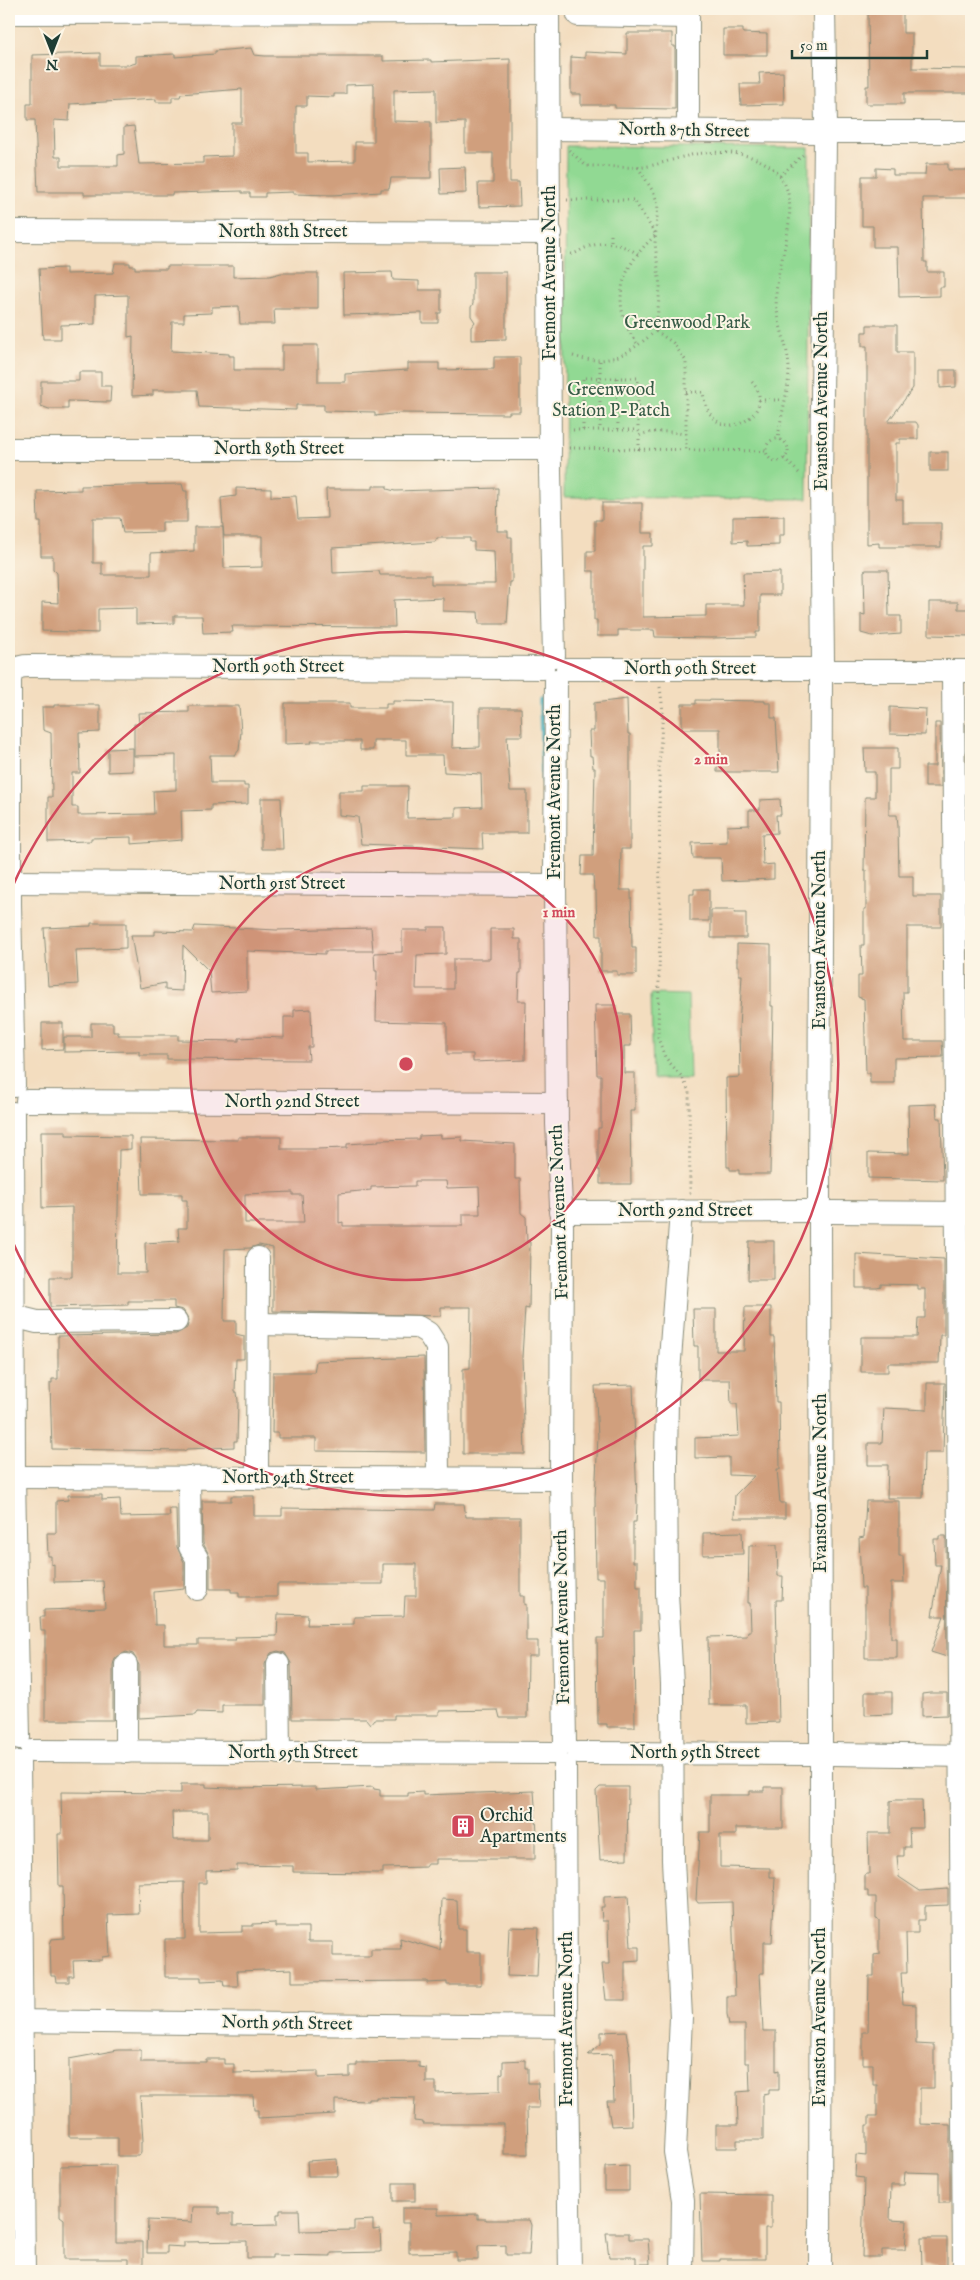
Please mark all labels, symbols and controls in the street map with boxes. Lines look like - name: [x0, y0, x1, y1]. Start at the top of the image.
- north arrow: [28, 28, 78, 78]
- scale bar: [792, 28, 928, 60]
- text: 50 m: [800, 36, 828, 55]
- text: N: [46, 55, 59, 73]
- street label: North 87th Street: [618, 118, 750, 144]
- street label: Fremont Avenue North: [539, 185, 562, 361]
- street label: North 88th Street: [218, 221, 348, 244]
- street label: Evanston Avenue North: [811, 311, 834, 491]
- park label: Greenwood Park: [624, 312, 750, 335]
- park label: Greenwood Station P-Patch: [552, 379, 670, 423]
- street label: North 89th Street: [214, 438, 344, 461]
- street label: North 90th Street: [212, 656, 344, 679]
- street label: North 90th Street: [624, 658, 756, 681]
- street label: Fremont Avenue North: [544, 704, 567, 880]
- text: 2 min: [694, 750, 728, 769]
- street label: Evanston Avenue North: [809, 850, 832, 1030]
- street label: North 91st Street: [219, 873, 345, 896]
- text: 1 min: [543, 903, 575, 922]
- centre of rings: [397, 1055, 415, 1073]
- street label: North 92nd Street: [224, 1091, 360, 1114]
- street label: Fremont Avenue North: [545, 1124, 575, 1300]
- street label: North 92nd Street: [617, 1200, 753, 1223]
- street label: Evanston Avenue North: [810, 1393, 833, 1573]
- street label: North 94th Street: [222, 1467, 354, 1490]
- street label: Fremont Avenue North: [550, 1529, 576, 1705]
- street label: North 95th Street: [228, 1742, 358, 1765]
- street label: North 95th Street: [630, 1742, 760, 1765]
- place label: Orchid Apartments: [479, 1805, 567, 1849]
- building icon: Orchid Apartments: [450, 1813, 476, 1839]
- street label: Evanston Avenue North: [809, 1927, 832, 2107]
- street label: Fremont Avenue North: [556, 1931, 579, 2107]
- street label: North 96th Street: [221, 2011, 353, 2037]

